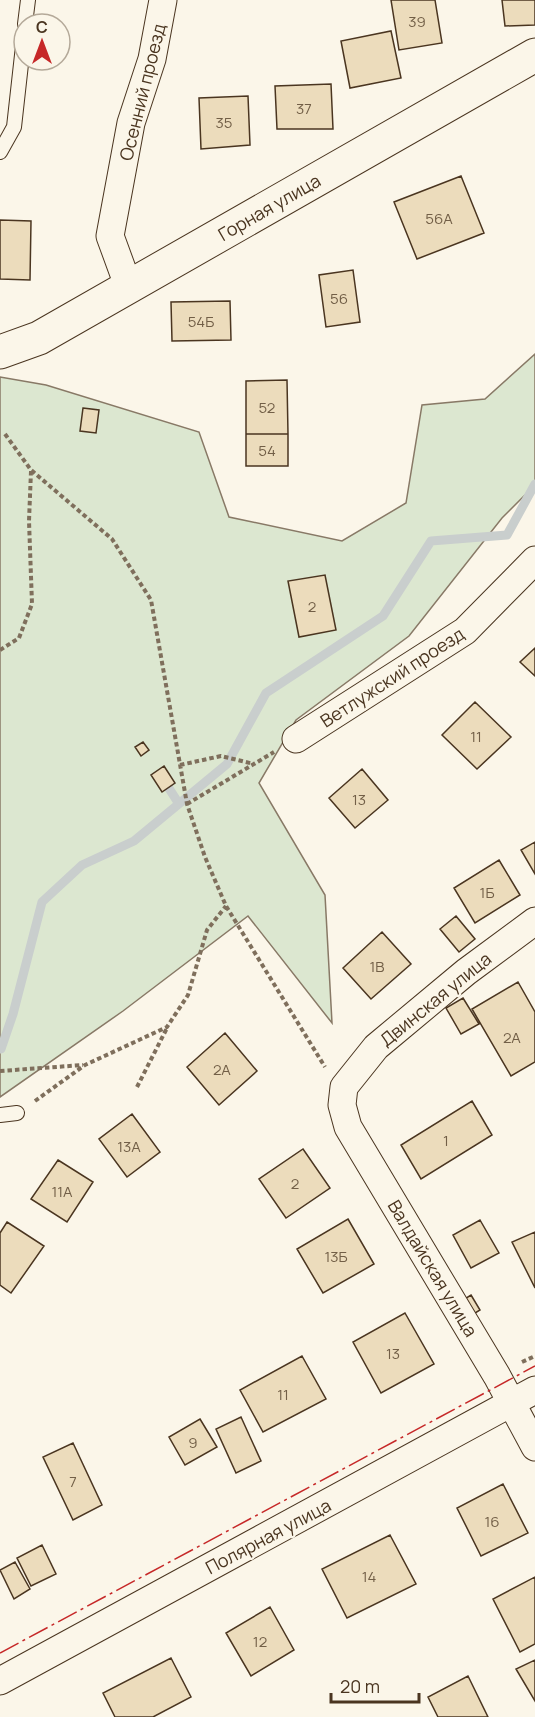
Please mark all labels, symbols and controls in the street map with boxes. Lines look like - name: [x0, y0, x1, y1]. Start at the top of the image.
- house number: 39: [408, 11, 426, 32]
- north arrow: [12, 12, 72, 72]
- text: С: [36, 16, 48, 38]
- street label: Осенний проезд: [113, 21, 171, 163]
- house number: 37: [296, 98, 312, 119]
- house number: 35: [216, 112, 232, 133]
- street label: Горная улица: [213, 168, 325, 246]
- house number: 56А: [425, 208, 453, 229]
- house number: 56: [330, 288, 348, 309]
- house number: 54Б: [188, 311, 214, 332]
- house number: 52: [259, 397, 275, 418]
- house number: 54: [258, 440, 276, 461]
- house number: 2: [308, 596, 316, 617]
- street label: Ветлужский проезд: [315, 621, 469, 733]
- house number: 11: [470, 726, 482, 747]
- house number: 13: [352, 789, 366, 810]
- house number: 1Б: [480, 882, 494, 903]
- street label: Двинская улица: [374, 947, 496, 1051]
- house number: 1В: [369, 956, 385, 977]
- house number: 2А: [503, 1027, 521, 1048]
- house number: 2А: [213, 1059, 231, 1080]
- house number: 1: [443, 1130, 449, 1151]
- house number: 13А: [117, 1136, 141, 1157]
- house number: 2: [291, 1173, 299, 1194]
- house number: 11А: [51, 1181, 73, 1202]
- street label: Валдайская улица: [383, 1195, 483, 1341]
- house number: 13Б: [324, 1246, 348, 1267]
- house number: 13: [386, 1343, 400, 1364]
- house number: 11: [277, 1384, 289, 1405]
- house number: 9: [188, 1432, 198, 1453]
- house number: 7: [69, 1471, 77, 1492]
- street label: Полярная улица: [201, 1493, 335, 1579]
- house number: 16: [484, 1511, 500, 1532]
- house number: 14: [362, 1566, 376, 1587]
- house number: 12: [253, 1631, 267, 1652]
- scale bar: [331, 1666, 420, 1704]
- text: 20 m: [340, 1674, 380, 1698]

